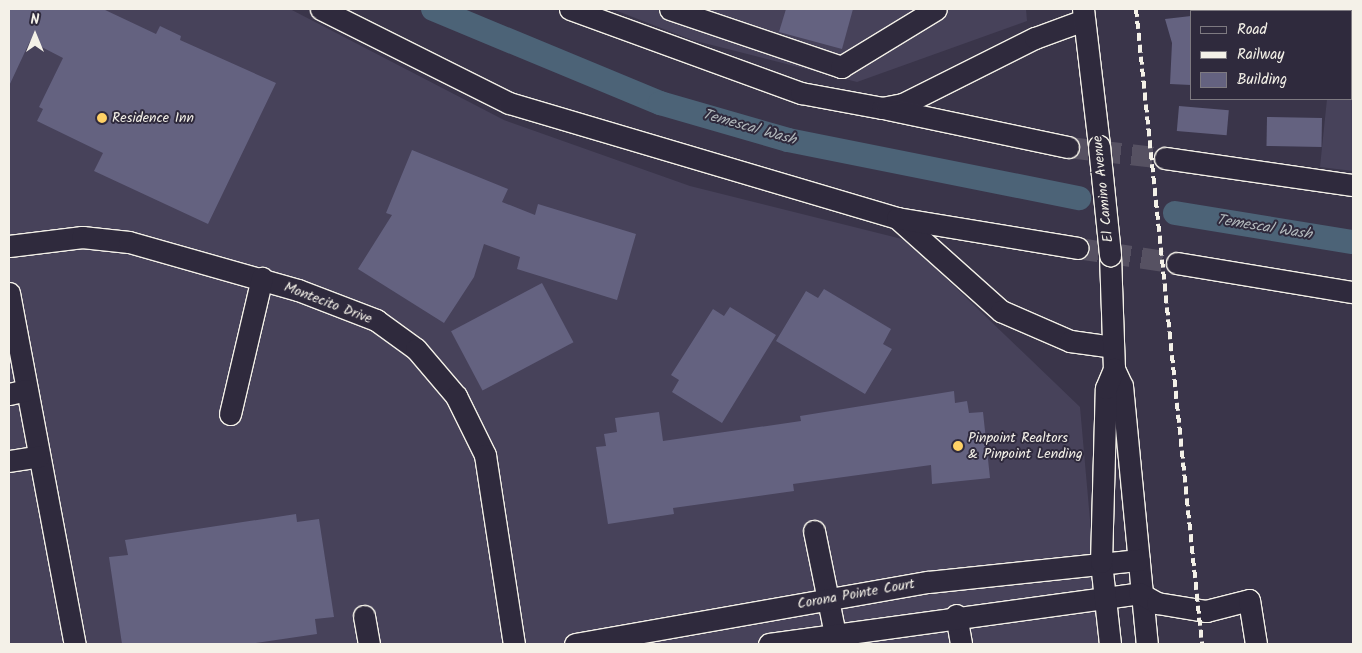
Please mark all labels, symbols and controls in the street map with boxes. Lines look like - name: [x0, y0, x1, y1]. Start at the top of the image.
- text: N: [31, 9, 39, 31]
- north arrow: [10, 10, 60, 60]
- legend: [1190, 10, 1352, 100]
- text: Road: [1237, 18, 1267, 42]
- text: Railway: [1237, 43, 1284, 67]
- text: Building: [1237, 68, 1287, 92]
- water label: Temescal Wash: [700, 106, 798, 150]
- place label: Residence Inn: [112, 110, 194, 126]
- marker: Residence Inn: [96, 112, 108, 124]
- street label: El Camino Avenue: [1089, 135, 1117, 243]
- water label: Temescal Wash: [1215, 212, 1313, 244]
- street label: Montecito Drive: [282, 279, 374, 327]
- place label: Pinpoint Realtors & Pinpoint Lending: [968, 430, 1083, 462]
- marker: Pinpoint Realtors & Pinpoint Lending: [952, 440, 964, 452]
- street label: Corona Pointe Court: [796, 575, 916, 613]

